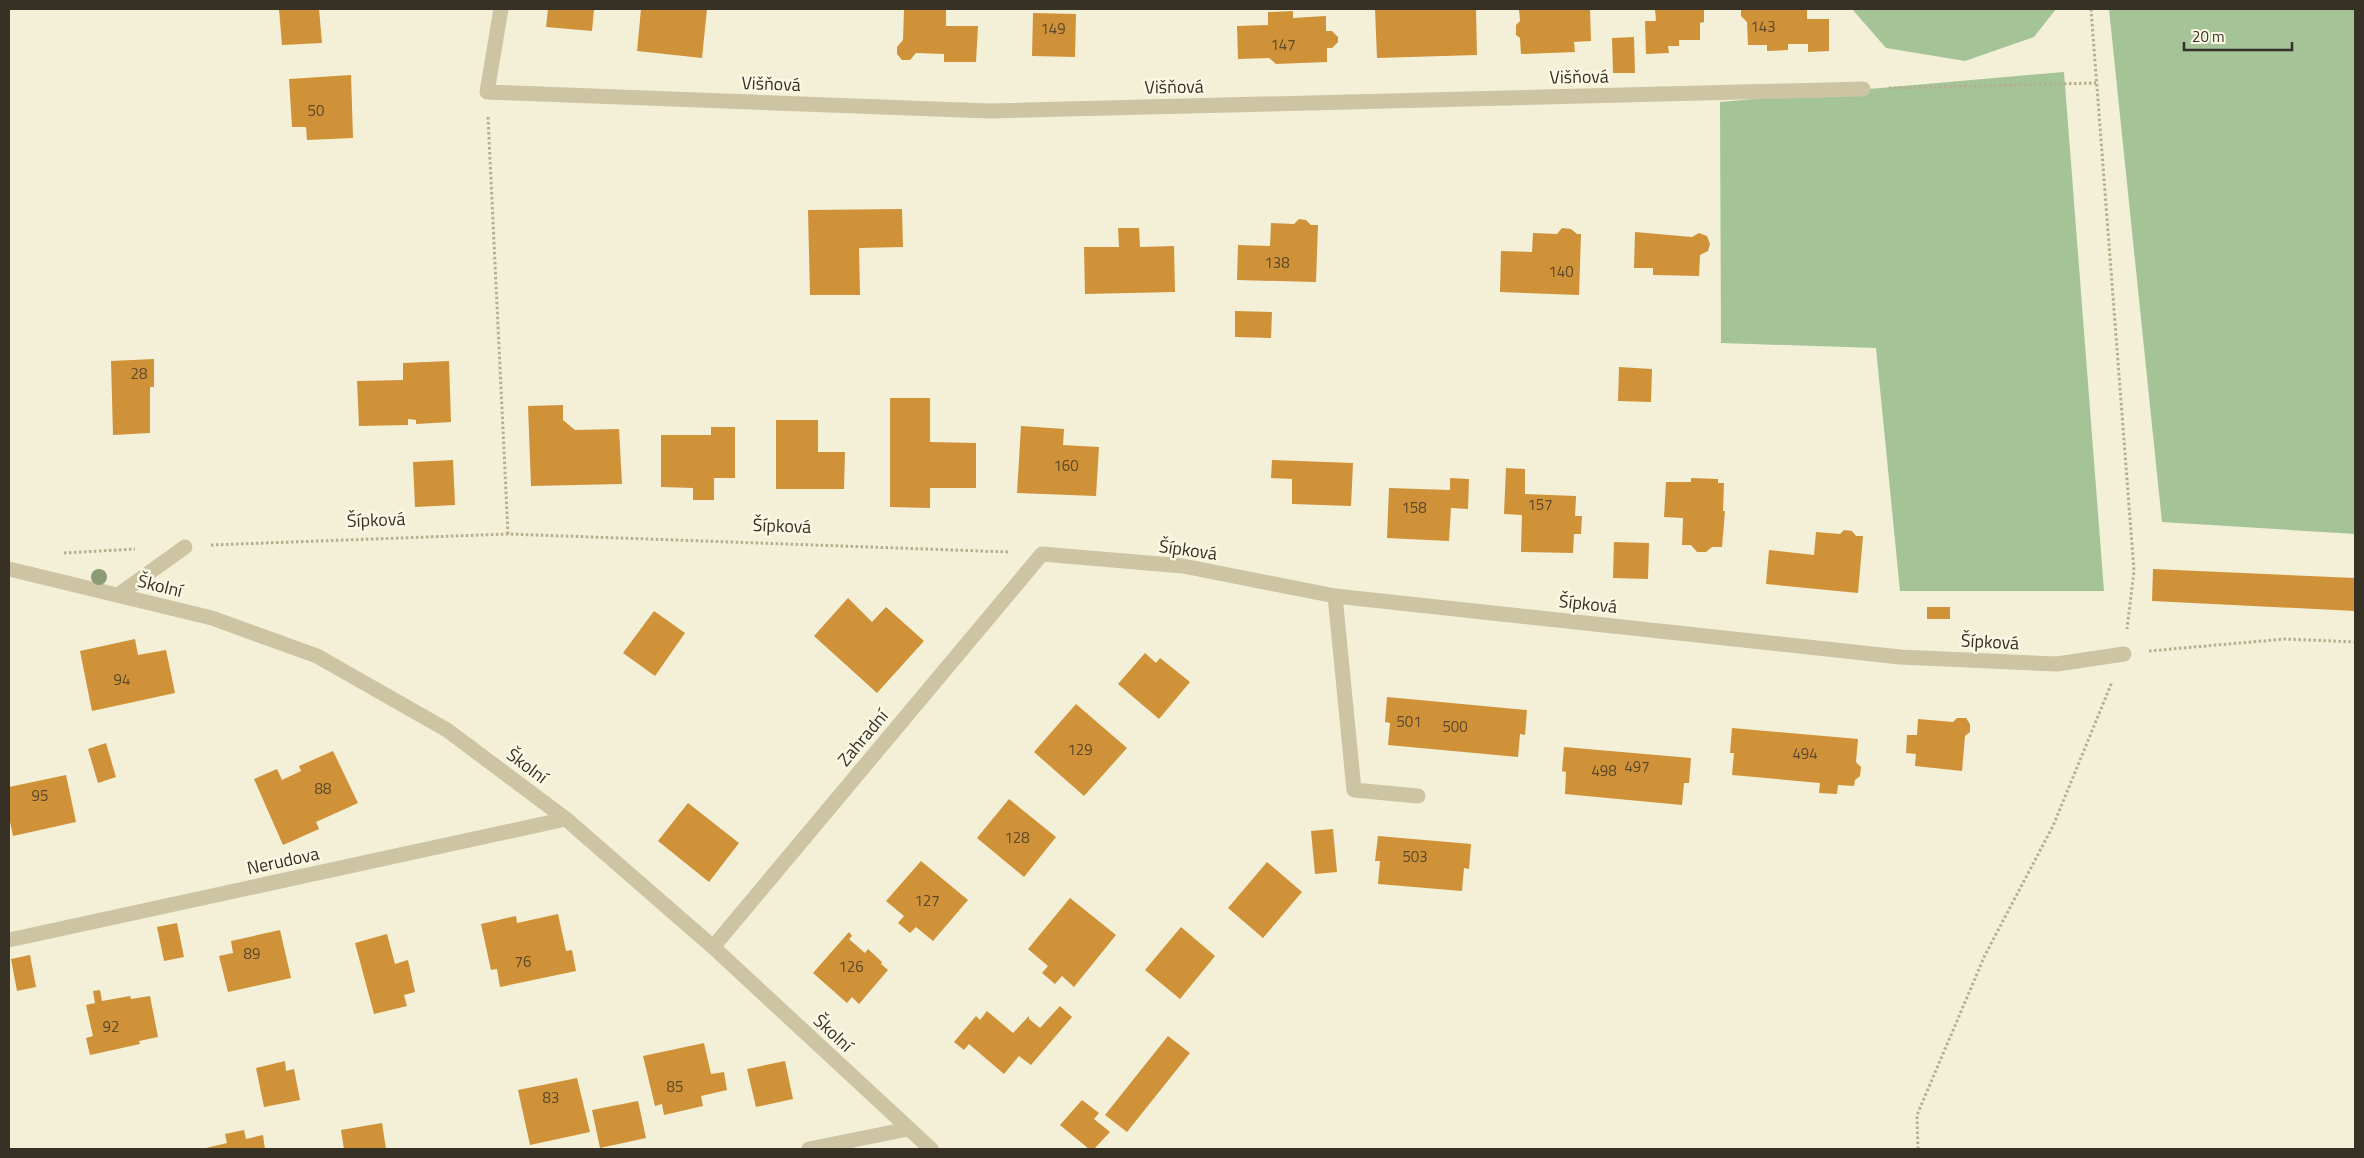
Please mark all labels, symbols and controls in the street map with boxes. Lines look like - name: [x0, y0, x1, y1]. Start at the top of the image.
- house number: 143: [1750, 15, 1776, 38]
- house number: 149: [1040, 17, 1066, 40]
- scale bar: [2184, 20, 2292, 52]
- text: 20 m: [2192, 25, 2225, 48]
- house number: 147: [1270, 33, 1296, 56]
- street label: Višňová: [1549, 62, 1609, 91]
- street label: Višňová: [741, 69, 801, 98]
- street label: Višňová: [1144, 72, 1204, 101]
- house number: 50: [308, 99, 324, 122]
- house number: 138: [1264, 251, 1290, 274]
- house number: 140: [1548, 260, 1574, 283]
- house number: 28: [131, 362, 147, 385]
- house number: 160: [1053, 454, 1079, 477]
- house number: 157: [1527, 493, 1553, 516]
- house number: 158: [1401, 496, 1427, 519]
- street label: Šípková: [346, 505, 406, 534]
- street label: Šípková: [752, 511, 812, 540]
- street label: Šípková: [1157, 532, 1219, 567]
- street label: Školní: [135, 567, 187, 605]
- street label: Šípková: [1558, 587, 1619, 620]
- street label: Šípková: [1960, 626, 2020, 657]
- house number: 94: [114, 668, 130, 691]
- street label: Zahradní: [831, 702, 896, 772]
- house number: 501: [1396, 710, 1422, 733]
- house number: 500: [1442, 715, 1468, 738]
- house number: 129: [1067, 738, 1093, 761]
- street label: Školní: [501, 741, 555, 791]
- house number: 494: [1792, 742, 1818, 765]
- house number: 497: [1624, 755, 1650, 778]
- house number: 498: [1591, 759, 1617, 782]
- house number: 88: [315, 777, 331, 800]
- house number: 95: [32, 784, 48, 807]
- house number: 128: [1004, 826, 1030, 849]
- street label: Nerudova: [244, 840, 322, 881]
- house number: 503: [1402, 845, 1428, 868]
- house number: 127: [914, 889, 940, 912]
- house number: 89: [244, 942, 260, 965]
- house number: 76: [515, 950, 531, 973]
- house number: 126: [838, 955, 864, 978]
- street label: Školní: [808, 1007, 861, 1059]
- house number: 92: [103, 1015, 119, 1038]
- house number: 85: [667, 1075, 683, 1098]
- house number: 83: [543, 1086, 559, 1109]

